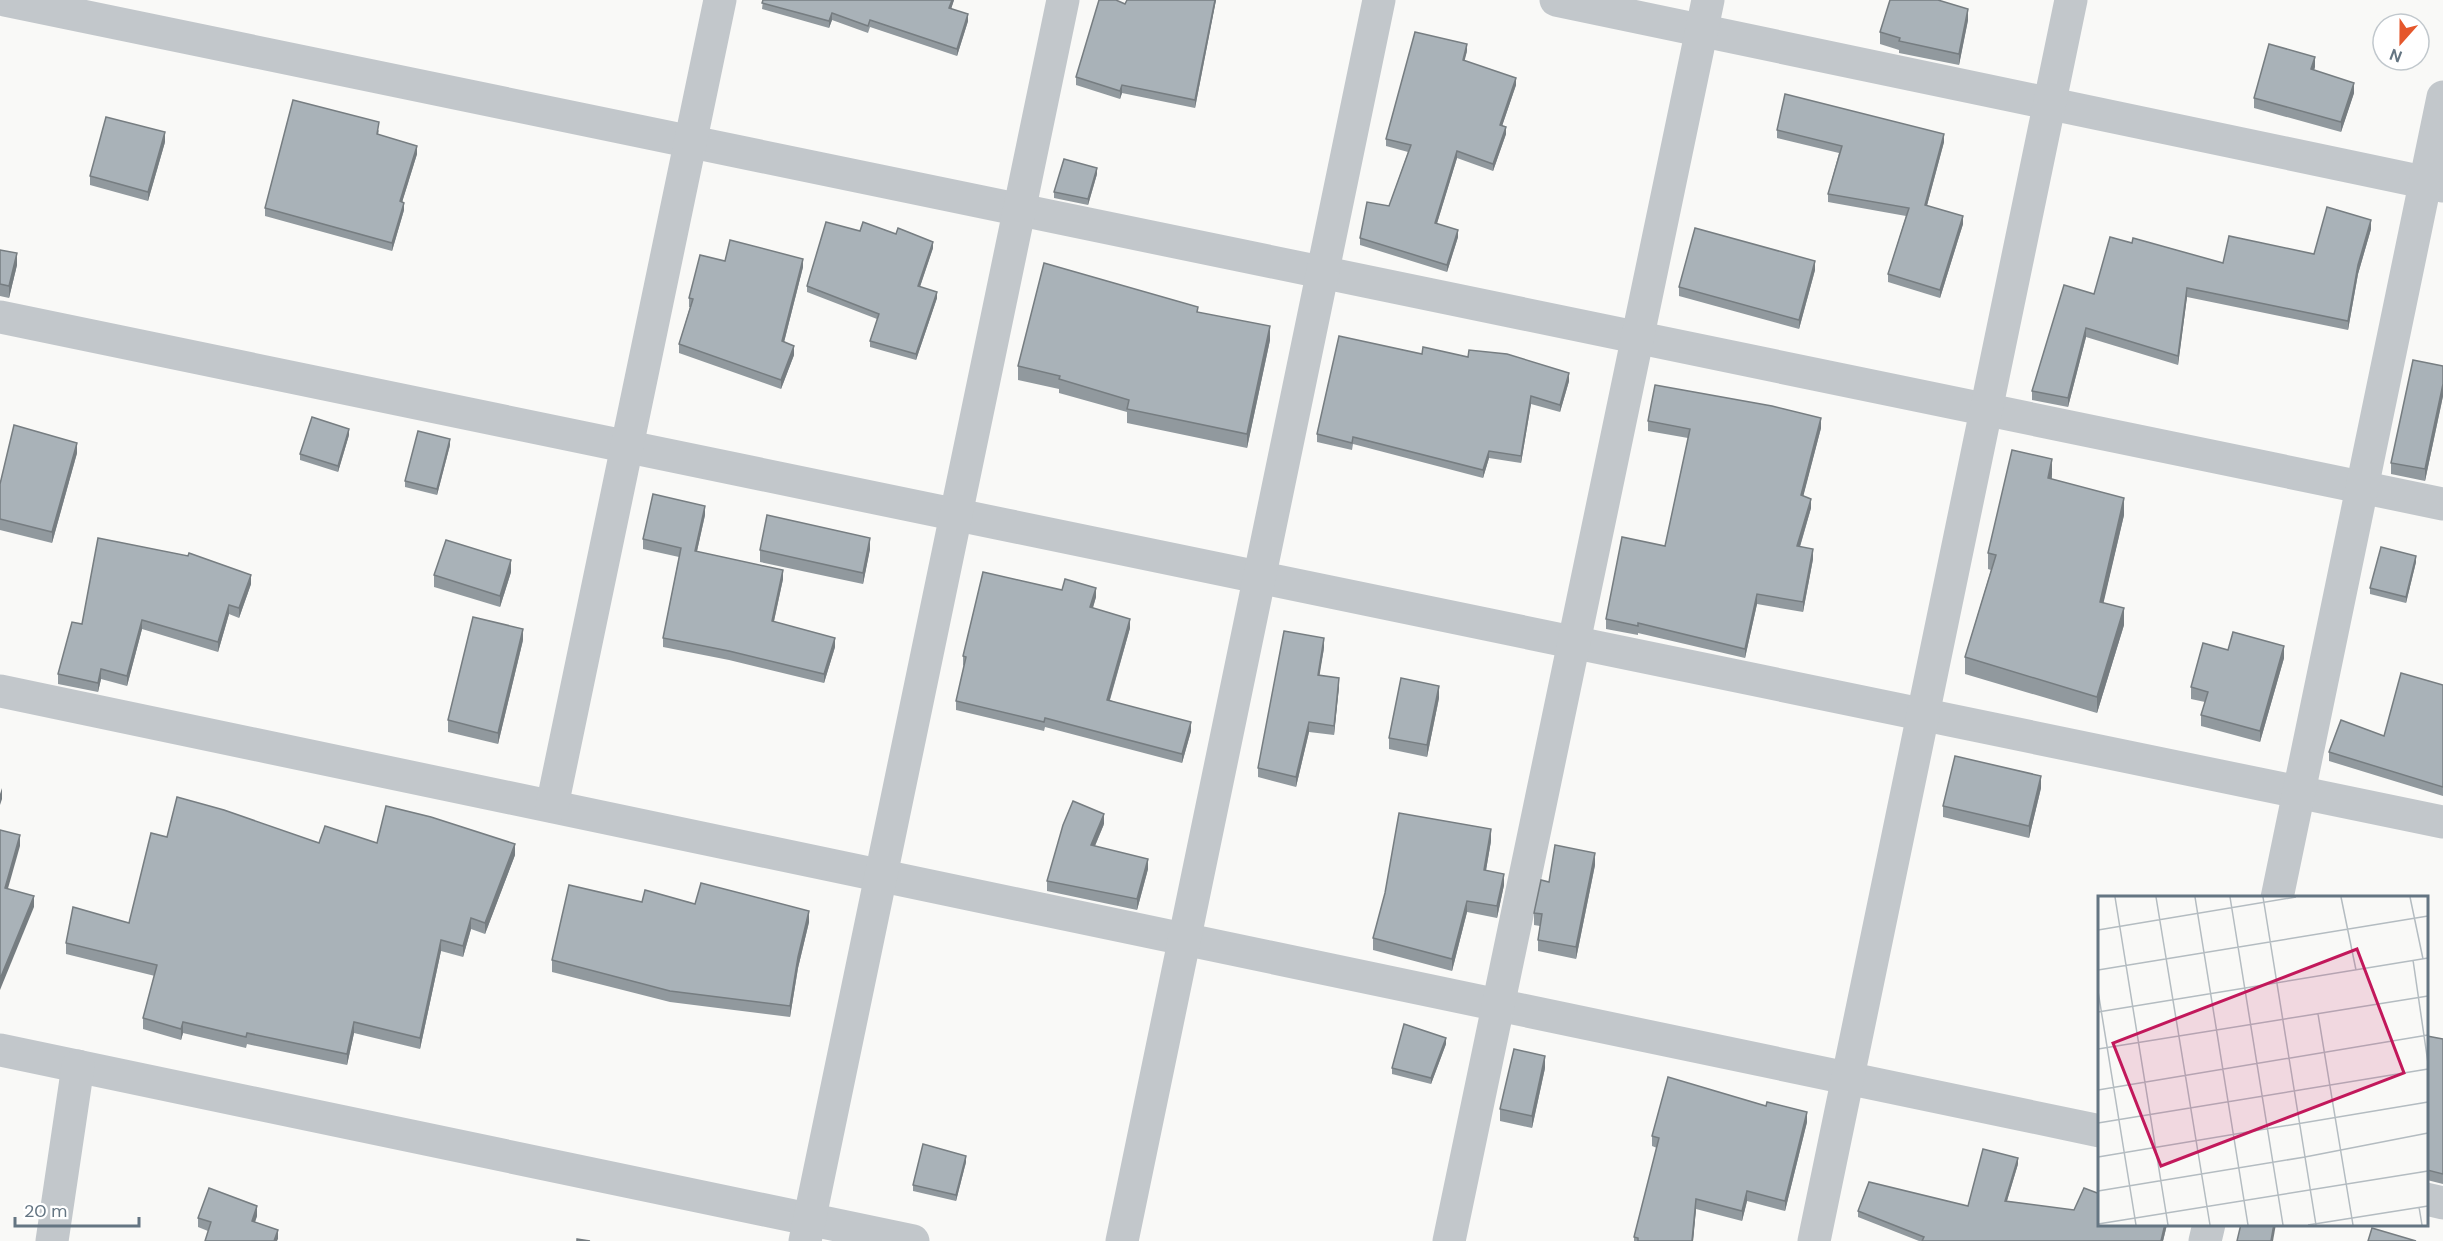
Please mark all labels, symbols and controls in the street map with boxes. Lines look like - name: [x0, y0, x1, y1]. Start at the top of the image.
- north arrow: [2371, 12, 2431, 72]
- text: N: [2387, 44, 2405, 67]
- inset map: [2098, 896, 2428, 1226]
- scale bar: [15, 1190, 140, 1228]
- text: 20 m: [24, 1199, 67, 1223]

